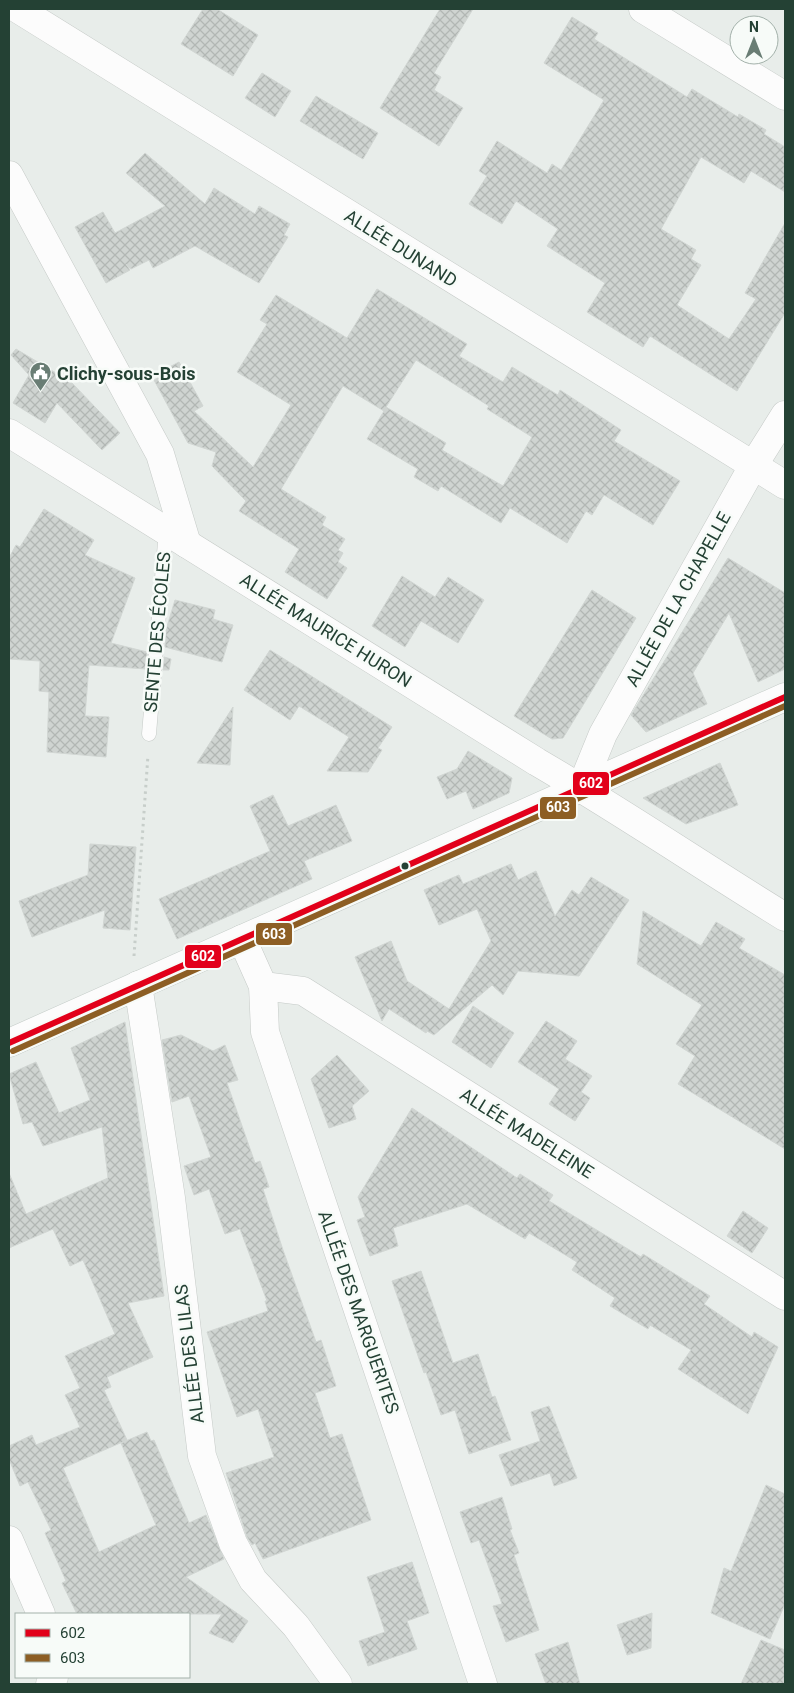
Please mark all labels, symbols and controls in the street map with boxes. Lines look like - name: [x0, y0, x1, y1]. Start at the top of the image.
- north arrow: [729, 15, 779, 65]
- text: N: [749, 19, 759, 35]
- street label: ALLÉE DUNAND: [341, 205, 461, 291]
- public building icon: Clichy-sous-Bois: [29, 361, 53, 392]
- place label: Clichy-sous-Bois: [57, 363, 195, 384]
- street label: ALLÉE DE LA CHAPELLE: [621, 508, 735, 690]
- street label: SENTE DES ÉCOLES: [140, 551, 175, 713]
- street label: ALLÉE MAURICE HURON: [236, 569, 416, 691]
- line badge: 602: [572, 771, 610, 796]
- text: 602: [579, 775, 603, 791]
- line badge: 603: [539, 796, 577, 820]
- text: 603: [546, 799, 570, 815]
- unlabelled marker: [400, 861, 410, 871]
- line badge: 603: [255, 922, 293, 946]
- text: 603: [262, 926, 286, 942]
- line badge: 602: [184, 944, 222, 969]
- text: 602: [191, 948, 215, 964]
- street label: ALLÉE MADELEINE: [456, 1083, 598, 1183]
- street label: ALLÉE DES MARGUERITES: [314, 1208, 404, 1417]
- street label: ALLÉE DES LILAS: [170, 1283, 208, 1425]
- legend: [15, 1613, 190, 1678]
- text: 602: [60, 1624, 85, 1642]
- text: 603: [60, 1649, 85, 1667]

